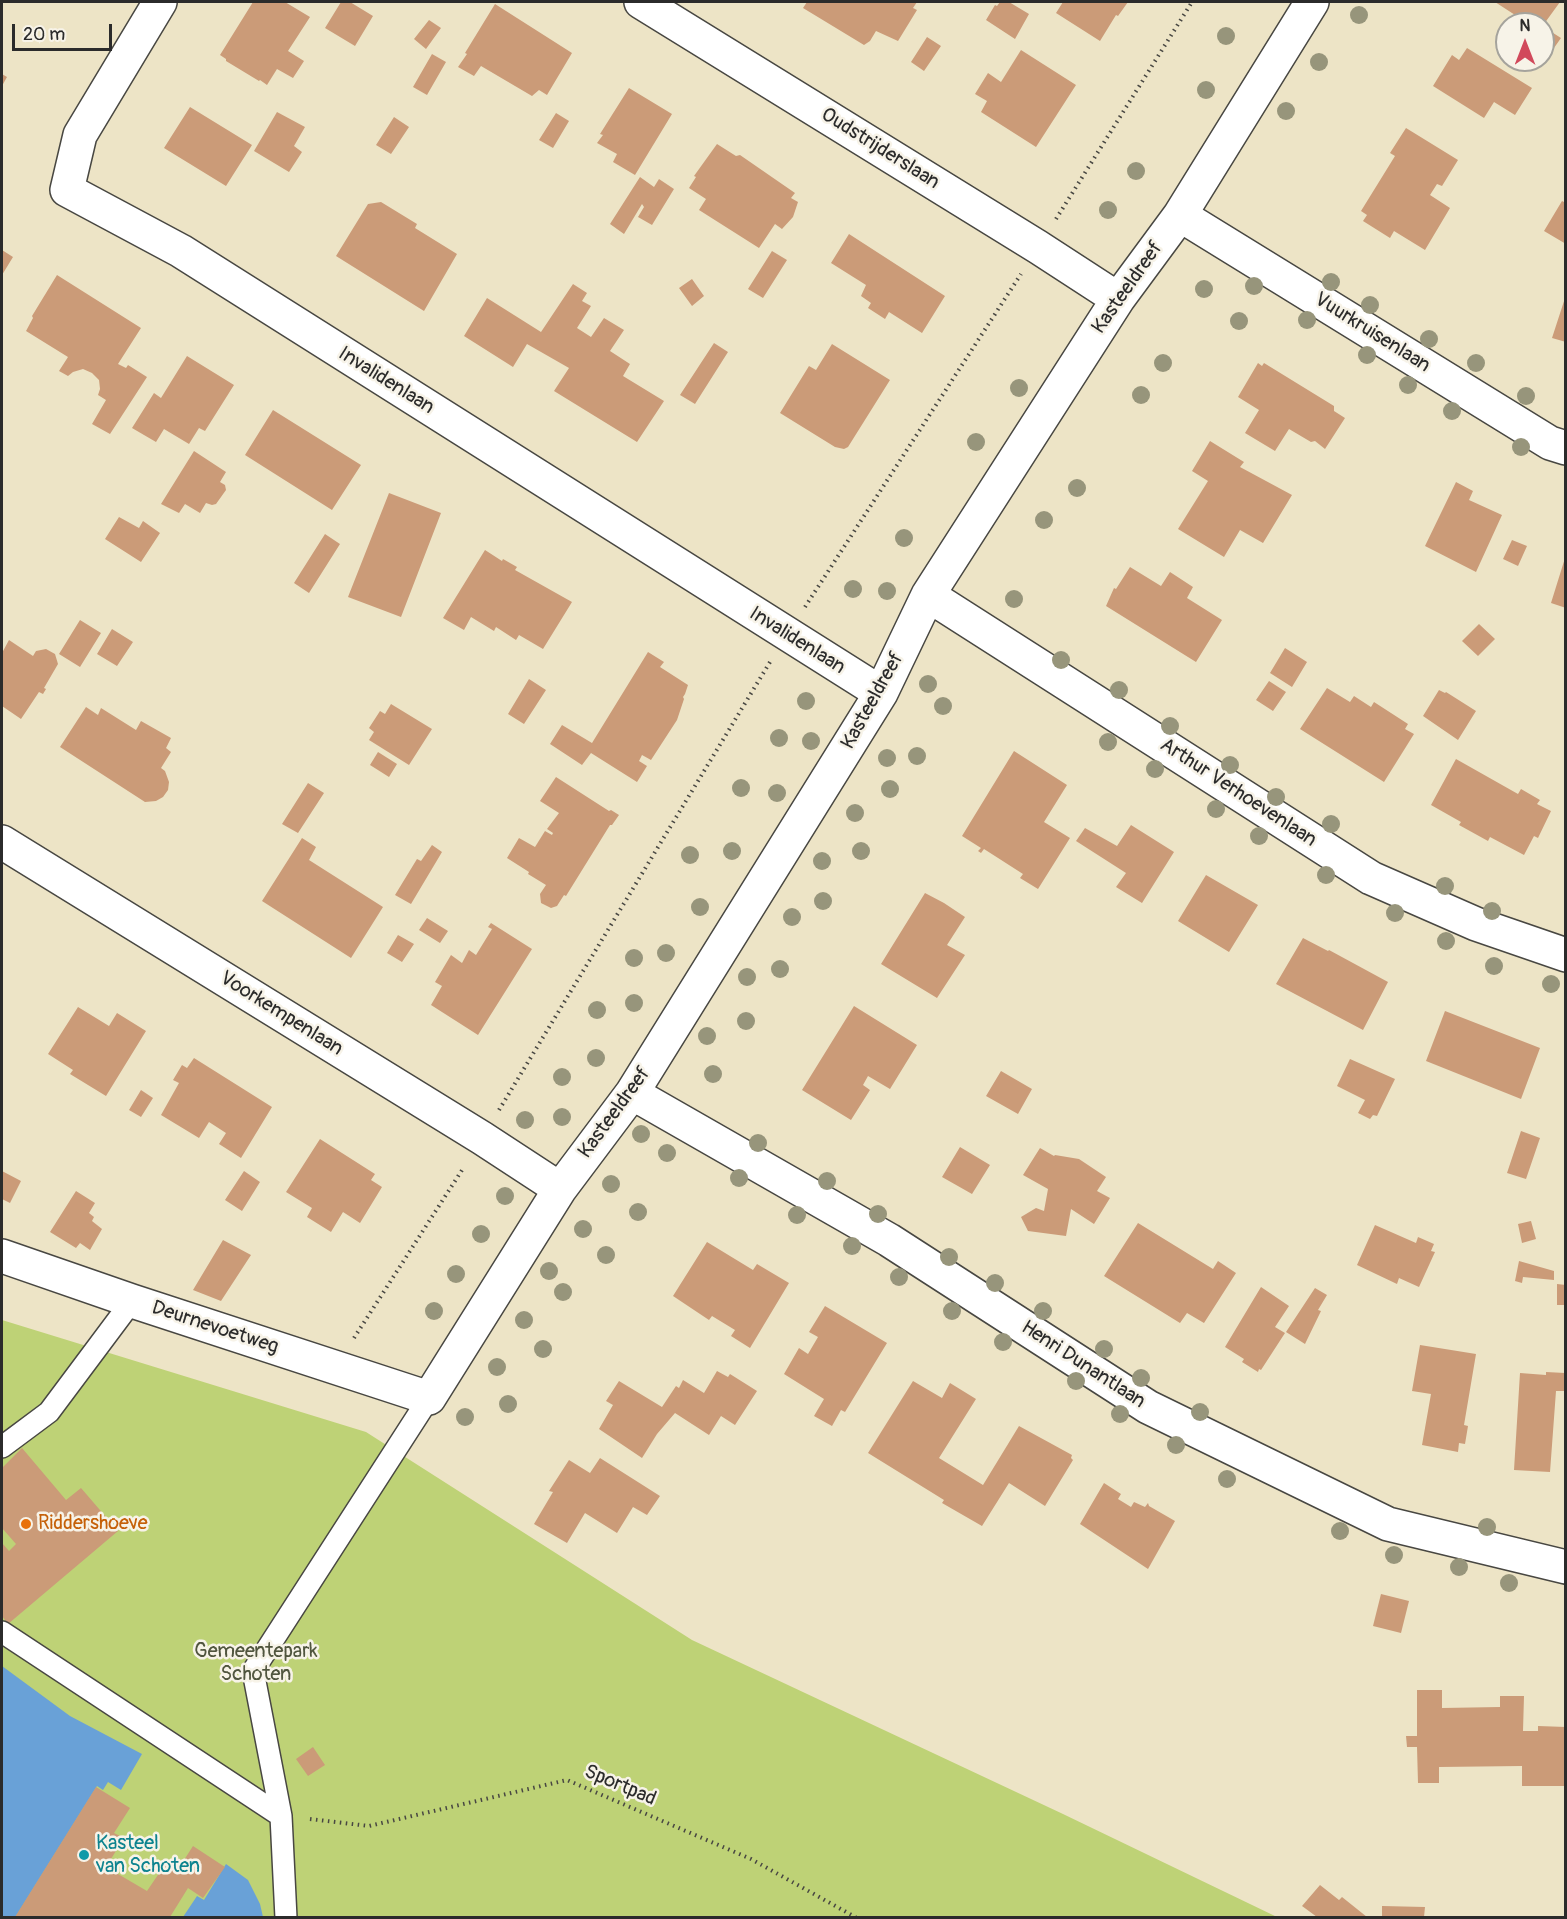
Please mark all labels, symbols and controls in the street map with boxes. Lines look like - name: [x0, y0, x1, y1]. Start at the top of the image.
- scale bar: [15, 12, 116, 50]
- north arrow: [1495, 12, 1555, 72]
- text: N: [1520, 16, 1530, 36]
- text: 20 m: [23, 23, 65, 46]
- street label: Oudstrijderslaan: [816, 103, 944, 195]
- street label: Kasteeldreef: [1087, 237, 1169, 339]
- street label: Vuurkruisenlaan: [1310, 288, 1434, 378]
- street label: Invalidenlaan: [334, 342, 438, 420]
- street label: Invalidenlaan: [745, 602, 849, 680]
- street label: Kasteeldreef: [837, 648, 909, 754]
- street label: Arthur Verhoevenlaan: [1155, 733, 1321, 853]
- street label: Voorkempenlaan: [215, 967, 347, 1061]
- street label: Kasteeldreef: [574, 1063, 656, 1163]
- street label: Deurnevoetweg: [149, 1296, 281, 1360]
- street label: Henri Dunantlaan: [1016, 1316, 1150, 1414]
- place label: Riddershoeve: [38, 1512, 148, 1536]
- marker: Riddershoeve: [19, 1517, 33, 1531]
- park label: Gemeentepark Schoten: [194, 1640, 318, 1687]
- street label: Sportpad: [581, 1760, 659, 1812]
- place label: Kasteel van Schoten: [96, 1832, 200, 1879]
- marker: Kasteel van Schoten: [77, 1848, 91, 1862]

